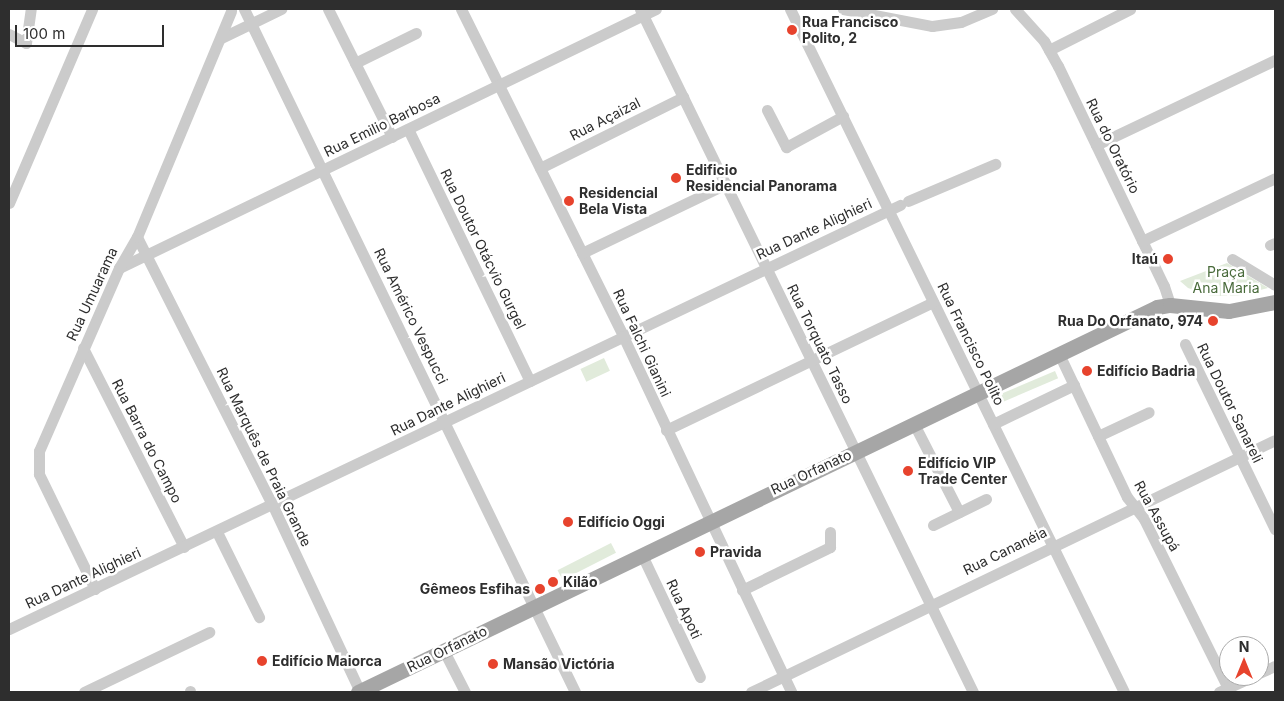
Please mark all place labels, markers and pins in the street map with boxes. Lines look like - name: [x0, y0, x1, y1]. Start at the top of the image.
- place label: Rua Francisco Polito, 2: [802, 14, 898, 46]
- marker: Rua Francisco Polito, 2: [786, 24, 798, 36]
- place label: Edificio Residencial Panorama: [686, 162, 837, 194]
- marker: Edificio Residencial Panorama: [670, 172, 682, 184]
- place label: Residencial Bela Vista: [579, 185, 658, 218]
- marker: Residencial Bela Vista: [563, 195, 575, 207]
- place label: Itaú: [1132, 251, 1158, 267]
- marker: Itaú: [1162, 253, 1174, 265]
- place label: Rua Do Orfanato, 974: [1057, 313, 1203, 329]
- marker: Rua Do Orfanato, 974: [1207, 315, 1219, 327]
- place label: Edifício Badria: [1097, 363, 1195, 379]
- marker: Edifício Badria: [1081, 365, 1093, 377]
- place label: Edifício VIP Trade Center: [918, 455, 1007, 488]
- marker: Edifício VIP Trade Center: [902, 465, 914, 477]
- place label: Edifício Oggi: [578, 514, 665, 530]
- marker: Edifício Oggi: [562, 516, 574, 528]
- place label: Pravida: [710, 544, 762, 560]
- marker: Pravida: [694, 546, 706, 558]
- place label: Kilão: [563, 574, 597, 590]
- marker: Kilão: [547, 576, 559, 588]
- place label: Gêmeos Esfihas: [420, 581, 530, 597]
- marker: Gêmeos Esfihas: [534, 583, 546, 595]
- place label: Edifício Maiorca: [272, 653, 382, 669]
- marker: Edifício Maiorca: [256, 655, 268, 667]
- place label: Mansão Victória: [503, 656, 615, 672]
- marker: Mansão Victória: [487, 658, 499, 670]

